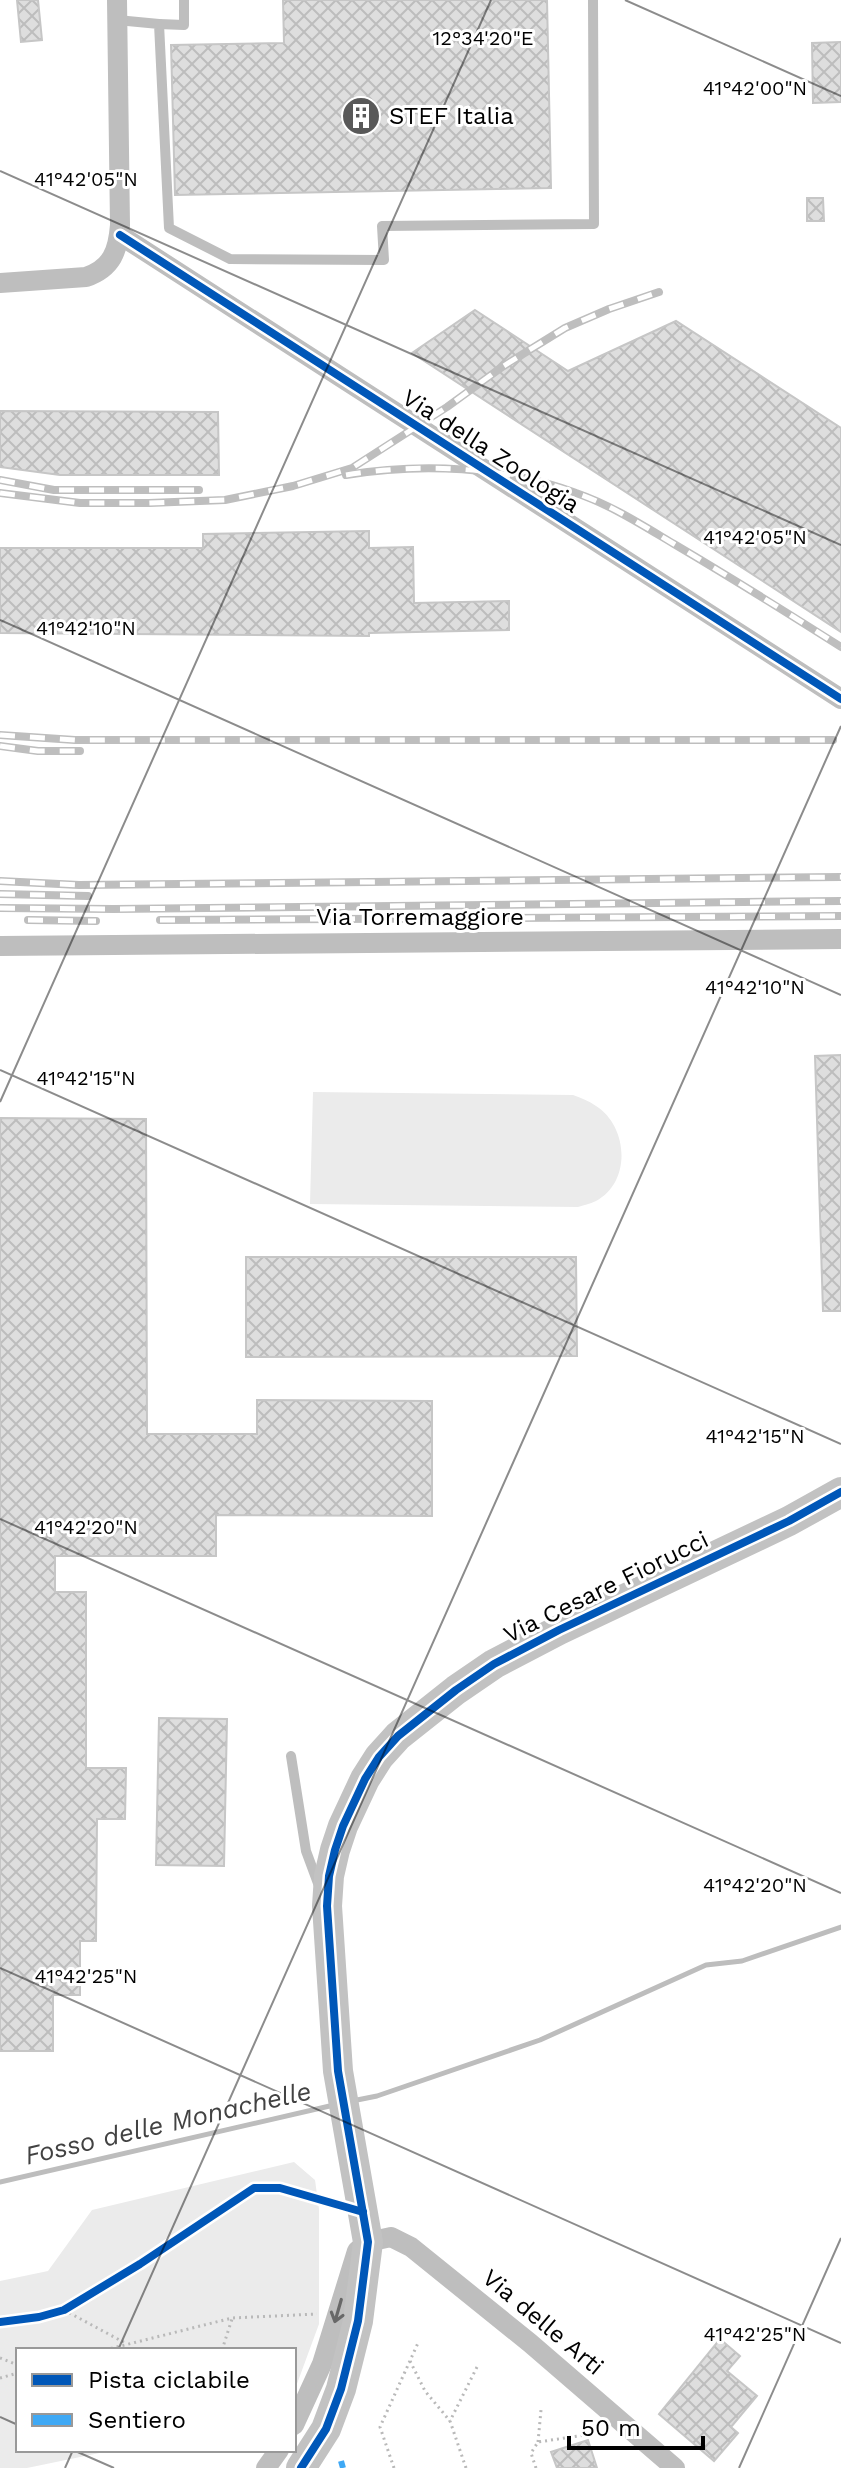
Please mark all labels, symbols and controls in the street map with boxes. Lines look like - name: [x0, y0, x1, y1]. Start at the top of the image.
- text: 12°34'20"E: [432, 26, 534, 50]
- text: 41°42'00"N: [703, 76, 807, 100]
- building icon: STEF Italia: [340, 95, 382, 137]
- place label: STEF Italia: [389, 102, 514, 130]
- text: 41°42'05"N: [34, 167, 138, 191]
- street label: Via della Zoologia: [397, 383, 585, 519]
- text: 41°42'05"N: [703, 525, 807, 549]
- text: 41°42'10"N: [36, 616, 136, 640]
- street label: Via Torremaggiore: [316, 903, 524, 931]
- text: 41°42'10"N: [705, 975, 805, 999]
- text: 41°42'15"N: [36, 1066, 136, 1090]
- text: 41°42'15"N: [705, 1424, 805, 1448]
- text: 41°42'20"N: [34, 1515, 138, 1539]
- street label: Via Cesare Fiorucci: [499, 1525, 713, 1649]
- text: 41°42'20"N: [703, 1873, 807, 1897]
- text: 41°42'25"N: [35, 1964, 138, 1988]
- water label: Fosso delle Monachelle: [22, 2075, 314, 2171]
- street label: Via delle Arti: [477, 2263, 609, 2381]
- one-way arrow: [330, 2298, 345, 2324]
- text: 41°42'25"N: [704, 2322, 807, 2346]
- legend: [16, 2348, 296, 2452]
- text: Pista ciclabile: [88, 2366, 250, 2394]
- scale bar: [569, 2400, 703, 2450]
- text: Sentiero: [88, 2406, 186, 2434]
- text: 50 m: [581, 2414, 641, 2442]

